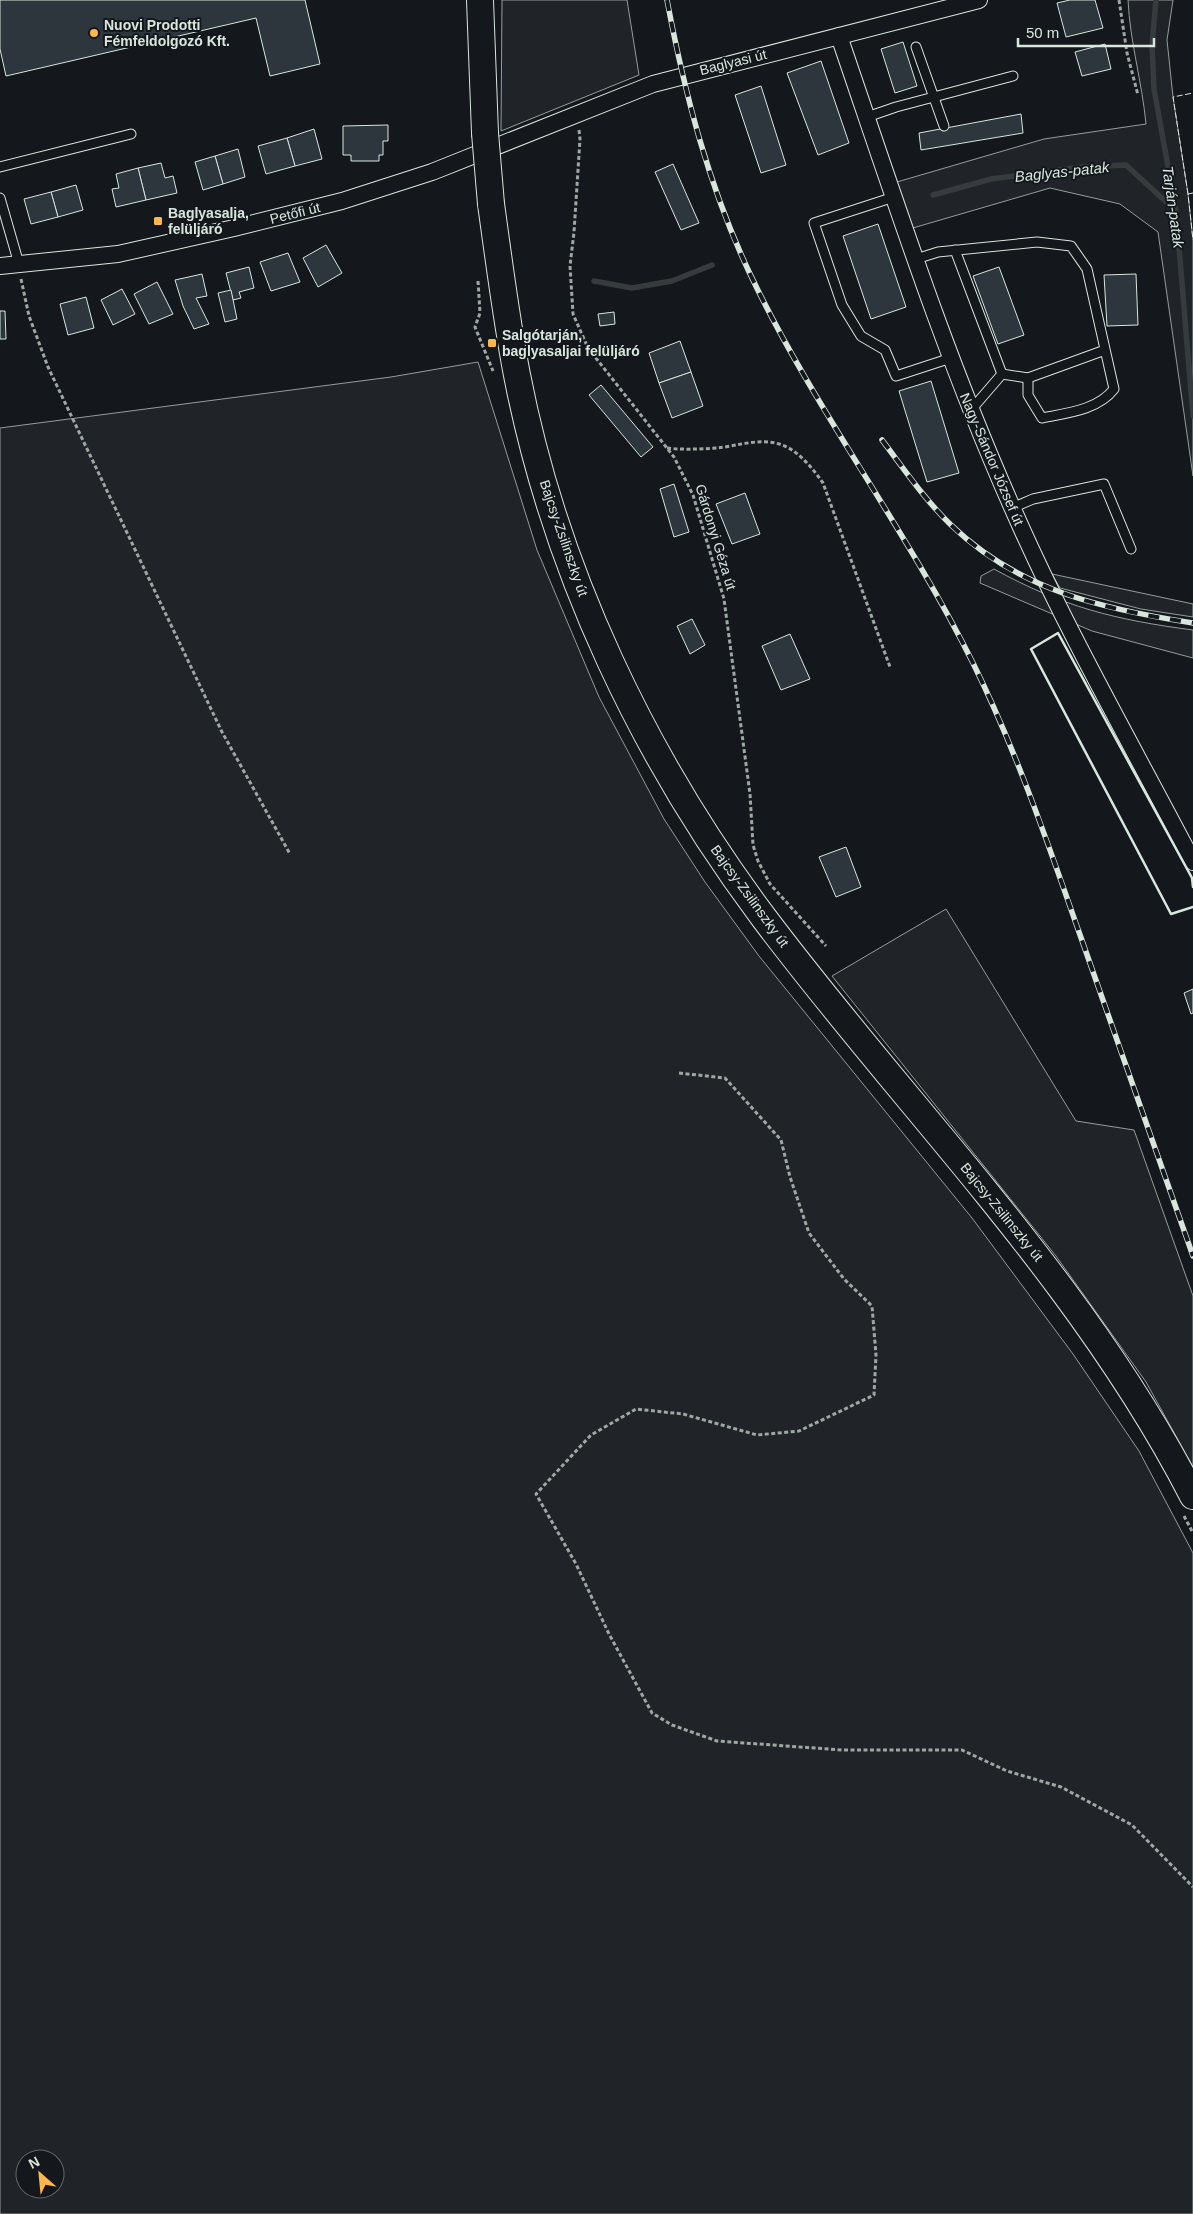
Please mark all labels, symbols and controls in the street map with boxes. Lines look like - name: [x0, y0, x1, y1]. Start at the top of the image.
- scale bar: [1018, 15, 1154, 47]
- place label: Nuovi Prodotti Fémfeldolgozó Kft.: [104, 17, 230, 49]
- text: 50 m: [1026, 24, 1059, 41]
- marker: Nuovi Prodotti Fémfeldolgozó Kft.: [88, 27, 100, 39]
- street label: Baglyasi út: [698, 46, 768, 78]
- water label: Baglyas-patak: [1014, 158, 1112, 185]
- water label: Tarján-patak: [1159, 165, 1188, 251]
- street label: Petőfi út: [268, 199, 322, 227]
- place label: Baglyasalja, felüljáró: [168, 205, 249, 237]
- marker: Baglyasalja, felüljáró: [152, 215, 164, 227]
- place label: Salgótarján, baglyasaljai felüljáró: [502, 327, 640, 359]
- marker: Salgótarján, baglyasaljai felüljáró: [486, 337, 498, 349]
- street label: Nagy-Sándor József út: [957, 390, 1027, 528]
- street label: Bajcsy-Zsilinszky út: [537, 478, 591, 598]
- street label: Gárdonyi Géza út: [692, 482, 740, 592]
- street label: Bajcsy-Zsilinszky út: [708, 842, 792, 950]
- street label: Bajcsy-Zsilinszky út: [957, 1160, 1047, 1265]
- north arrow: [15, 2149, 65, 2199]
- text: N: [26, 2153, 42, 2172]

